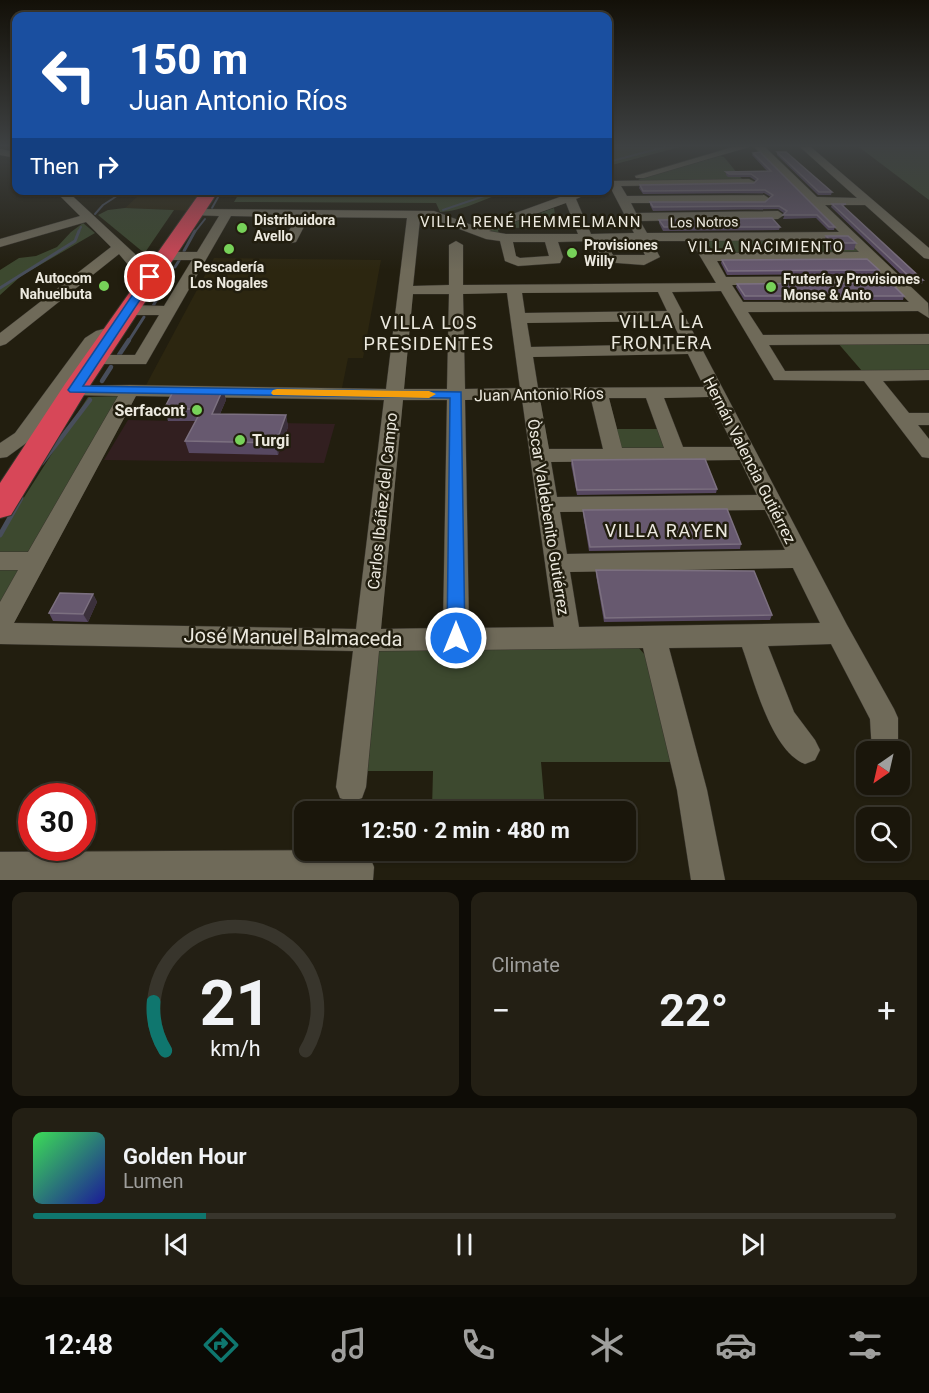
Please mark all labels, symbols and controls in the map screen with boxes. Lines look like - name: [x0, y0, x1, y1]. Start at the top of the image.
- text: 150 m: [129, 35, 248, 84]
- icon: left: [30, 36, 108, 114]
- text: Juan Antonio Ríos: [129, 85, 348, 117]
- icon: right: [91, 150, 124, 183]
- text: Then: [30, 154, 79, 179]
- place label: Distribuidora Avello: [254, 212, 336, 244]
- district label: VILLA RENÉ HEMMELMANN: [420, 213, 642, 231]
- street label: Los Notros: [670, 213, 738, 231]
- marker: Distribuidora Avello: [235, 221, 249, 235]
- place label: Provisiones Willy: [584, 237, 658, 269]
- district label: VILLA NACIMIENTO: [687, 238, 845, 256]
- marker: Pescadería Los Nogales: [222, 242, 236, 256]
- marker: Provisiones Willy: [565, 246, 579, 260]
- pin: [124, 251, 175, 302]
- place label: Pescadería Los Nogales: [190, 259, 268, 291]
- icon: arrive: [133, 260, 166, 293]
- place label: Autocom Nahuelbuta: [20, 270, 93, 302]
- place label: Frutería y Provisiones Monse & Anto: [783, 271, 920, 303]
- marker: Autocom Nahuelbuta: [97, 279, 111, 293]
- marker: Frutería y Provisiones Monse & Anto: [764, 280, 778, 294]
- district label: VILLA LA FRONTERA: [611, 311, 713, 353]
- district label: VILLA LOS PRESIDENTES: [363, 312, 495, 354]
- street label: Hernán Valencia Gutiérrez: [699, 374, 800, 547]
- street label: Juan Antonio Ríos: [474, 384, 604, 405]
- place label: Serfacont: [114, 401, 186, 420]
- marker: Serfacont: [190, 403, 204, 417]
- street label: Carlos Ibáñez del Campo: [364, 412, 401, 590]
- street label: Òscar Valdebenito Gutiérrez: [524, 417, 574, 617]
- place label: Turgi: [252, 431, 289, 450]
- marker: Turgi: [233, 433, 247, 447]
- district label: VILLA RAYEN: [605, 520, 729, 541]
- position arrow: [424, 606, 488, 670]
- street label: José Manuel Balmaceda: [183, 623, 403, 651]
- north arrow: [856, 741, 910, 795]
- map controls: [856, 741, 910, 861]
- speed limit sign: 30: [18, 783, 96, 861]
- button: search: [856, 807, 910, 861]
- text: 12:50 · 2 min · 480 m: [360, 818, 570, 843]
- text: Climate: [492, 953, 560, 977]
- text: 21: [199, 967, 271, 1040]
- text: 22°: [659, 984, 728, 1037]
- text: −: [492, 991, 510, 1030]
- text: +: [877, 991, 896, 1030]
- text: km/h: [210, 1036, 260, 1061]
- text: Golden Hour: [123, 1144, 247, 1169]
- text: Lumen: [123, 1169, 184, 1193]
- icon: previous: [160, 1228, 193, 1261]
- icon: pause: [448, 1228, 481, 1261]
- icon: next: [736, 1228, 769, 1261]
- icon: directions: [200, 1324, 242, 1366]
- icon: music: [328, 1324, 370, 1366]
- icon: phone: [457, 1324, 499, 1366]
- icon: climate: [586, 1324, 628, 1366]
- icon: car: [715, 1324, 757, 1366]
- icon: filters: [844, 1324, 886, 1366]
- text: 12:48: [43, 1329, 113, 1361]

